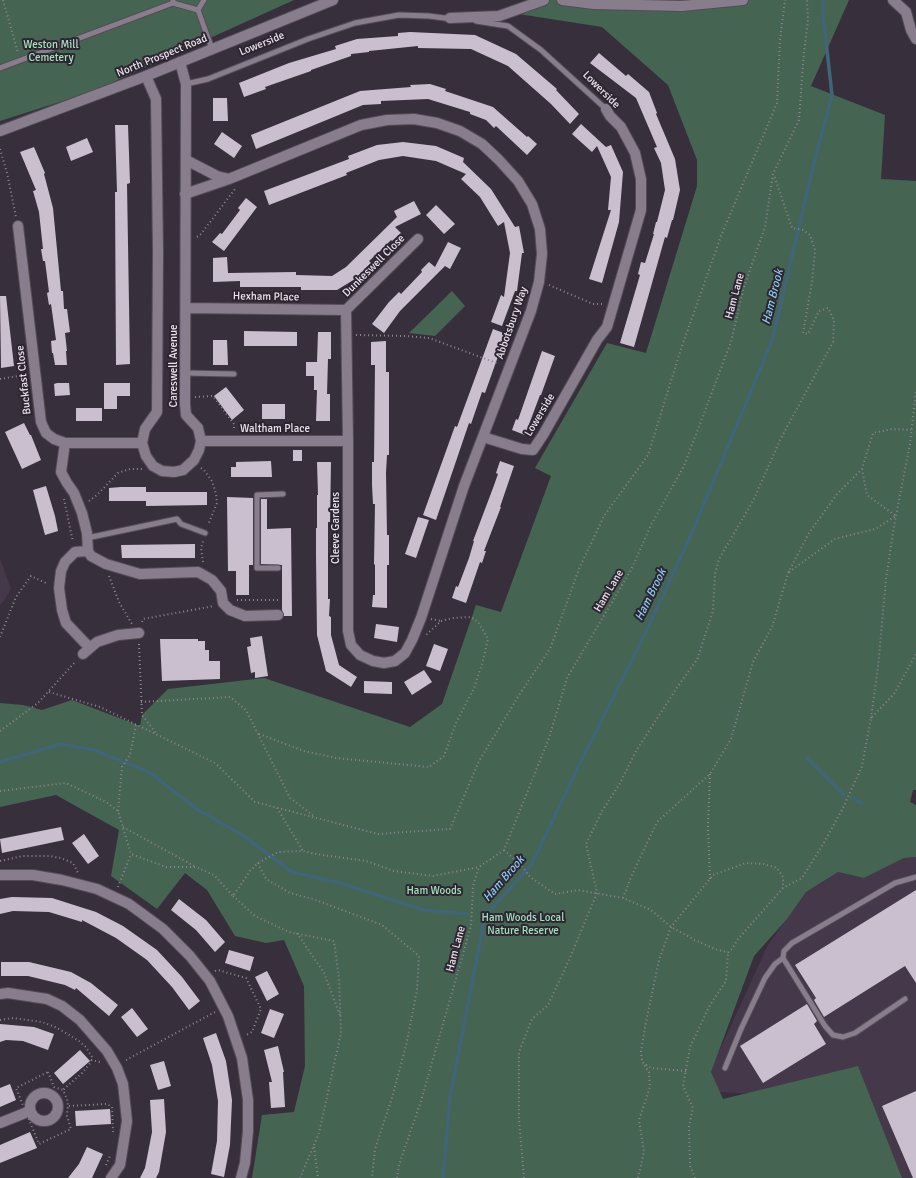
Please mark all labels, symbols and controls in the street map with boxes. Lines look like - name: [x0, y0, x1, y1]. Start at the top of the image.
- street label: Lowerside: [237, 29, 287, 59]
- street label: North Prospect Road: [115, 32, 209, 80]
- park label: Weston Mill Cemetery: [23, 38, 79, 64]
- street label: Lowerside: [580, 69, 622, 111]
- street label: Dunkeswell Close: [340, 232, 408, 300]
- water label: Ham Brook: [759, 268, 787, 326]
- street label: Ham Lane: [723, 272, 747, 320]
- street label: Abbotsbury Way: [493, 285, 531, 361]
- street label: Hexham Place: [233, 290, 299, 304]
- street label: Careswell Avenue: [167, 325, 181, 407]
- street label: Buckfast Close: [14, 345, 34, 415]
- street label: Lowerside: [522, 391, 558, 439]
- street label: Waltham Place: [240, 422, 310, 436]
- street label: Cleeve Gardens: [329, 492, 343, 564]
- water label: Ham Brook: [632, 567, 670, 623]
- street label: Ham Lane: [591, 568, 627, 614]
- water label: Ham Brook: [480, 853, 528, 905]
- park label: Ham Woods: [406, 884, 462, 898]
- park label: Ham Woods Local Nature Reserve: [482, 911, 564, 937]
- street label: Ham Lane: [444, 925, 468, 973]

